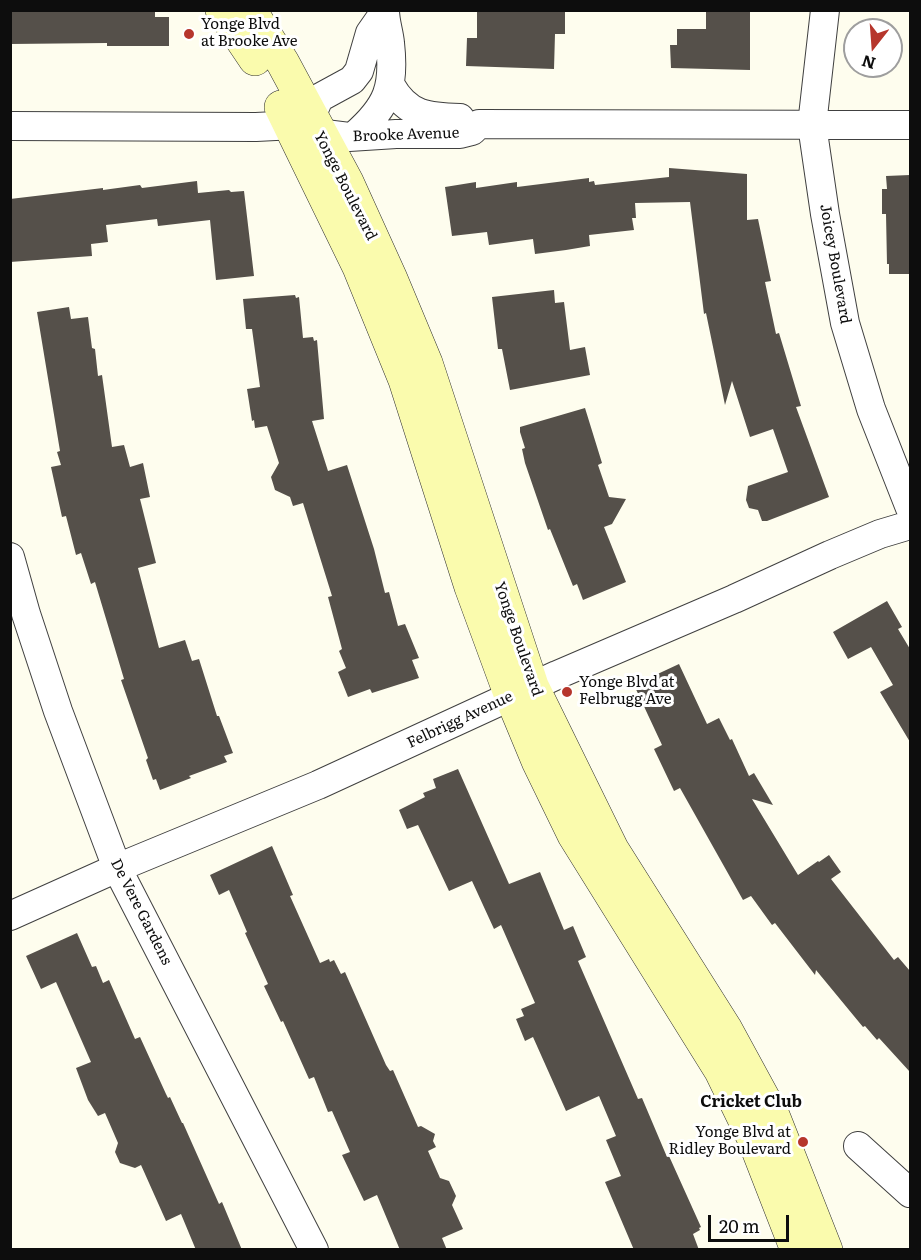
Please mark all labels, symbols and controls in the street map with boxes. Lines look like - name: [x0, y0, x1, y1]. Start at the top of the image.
- place label: Yonge Blvd at Brooke Ave: [201, 16, 298, 51]
- north arrow: [843, 18, 903, 78]
- marker: Yonge Blvd at Brooke Ave: [182, 27, 196, 41]
- text: N: [858, 50, 878, 77]
- street label: Brooke Avenue: [352, 124, 460, 146]
- street label: Yonge Boulevard: [310, 128, 380, 244]
- street label: Joicey Boulevard: [816, 203, 854, 325]
- street label: Yonge Boulevard: [490, 579, 546, 699]
- place label: Yonge Blvd at Felbrugg Ave: [579, 674, 675, 709]
- marker: Yonge Blvd at Felbrugg Ave: [560, 685, 574, 699]
- street label: Felbrigg Avenue: [404, 688, 516, 752]
- street label: De Vere Gardens: [107, 856, 175, 968]
- district label: Cricket Club: [700, 1092, 802, 1112]
- place label: Yonge Blvd at Ridley Boulevard: [669, 1124, 791, 1159]
- marker: Yonge Blvd at Ridley Boulevard: [796, 1135, 810, 1149]
- scale bar: [711, 1203, 792, 1241]
- text: 20 m: [719, 1212, 760, 1239]

